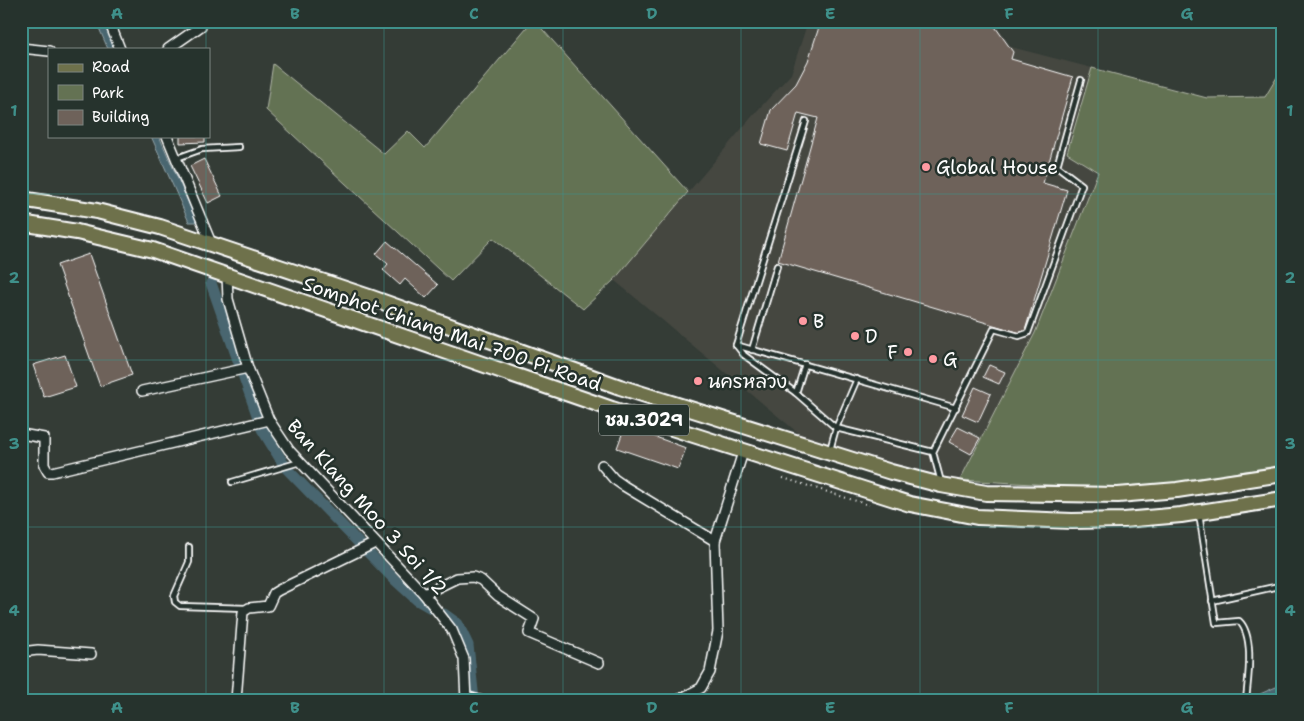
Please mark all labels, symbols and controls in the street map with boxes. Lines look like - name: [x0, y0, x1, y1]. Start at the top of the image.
- text: A: [111, 3, 123, 24]
- text: B: [290, 3, 300, 24]
- text: C: [469, 3, 479, 24]
- text: D: [646, 3, 658, 24]
- text: E: [825, 3, 835, 24]
- text: F: [1004, 3, 1014, 24]
- text: G: [1181, 3, 1194, 24]
- legend: [48, 48, 210, 138]
- text: Road: [92, 57, 130, 77]
- text: Park: [92, 83, 124, 103]
- text: 1: [10, 100, 18, 121]
- text: 1: [1286, 100, 1294, 121]
- text: Building: [92, 107, 149, 127]
- place label: Global House: [936, 155, 1058, 180]
- marker: Global House: [920, 161, 932, 173]
- text: 2: [8, 267, 20, 288]
- text: 2: [1284, 267, 1296, 288]
- street label: Somphot Chiang Mai 700 Pi Road: [299, 271, 605, 397]
- place label: B: [813, 309, 824, 334]
- marker: B: [797, 315, 809, 327]
- place label: D: [865, 324, 878, 349]
- marker: D: [849, 330, 861, 342]
- place label: F: [887, 340, 898, 365]
- marker: F: [902, 346, 914, 358]
- place label: G: [943, 347, 957, 372]
- marker: G: [927, 353, 939, 365]
- place label: นครหลวง: [708, 369, 787, 394]
- marker: นครหลวง: [692, 375, 704, 387]
- road number: ชม.3029: [599, 404, 689, 436]
- street label: Ban Klang Moo 3 Soi 1/2: [281, 414, 453, 600]
- text: 3: [8, 433, 20, 454]
- text: 3: [1284, 433, 1296, 454]
- text: 4: [8, 600, 20, 621]
- text: 4: [1284, 600, 1296, 621]
- text: A: [111, 697, 123, 718]
- text: B: [290, 697, 300, 718]
- text: C: [469, 697, 479, 718]
- text: D: [646, 697, 658, 718]
- text: E: [825, 697, 835, 718]
- text: F: [1004, 697, 1014, 718]
- text: G: [1181, 697, 1194, 718]

